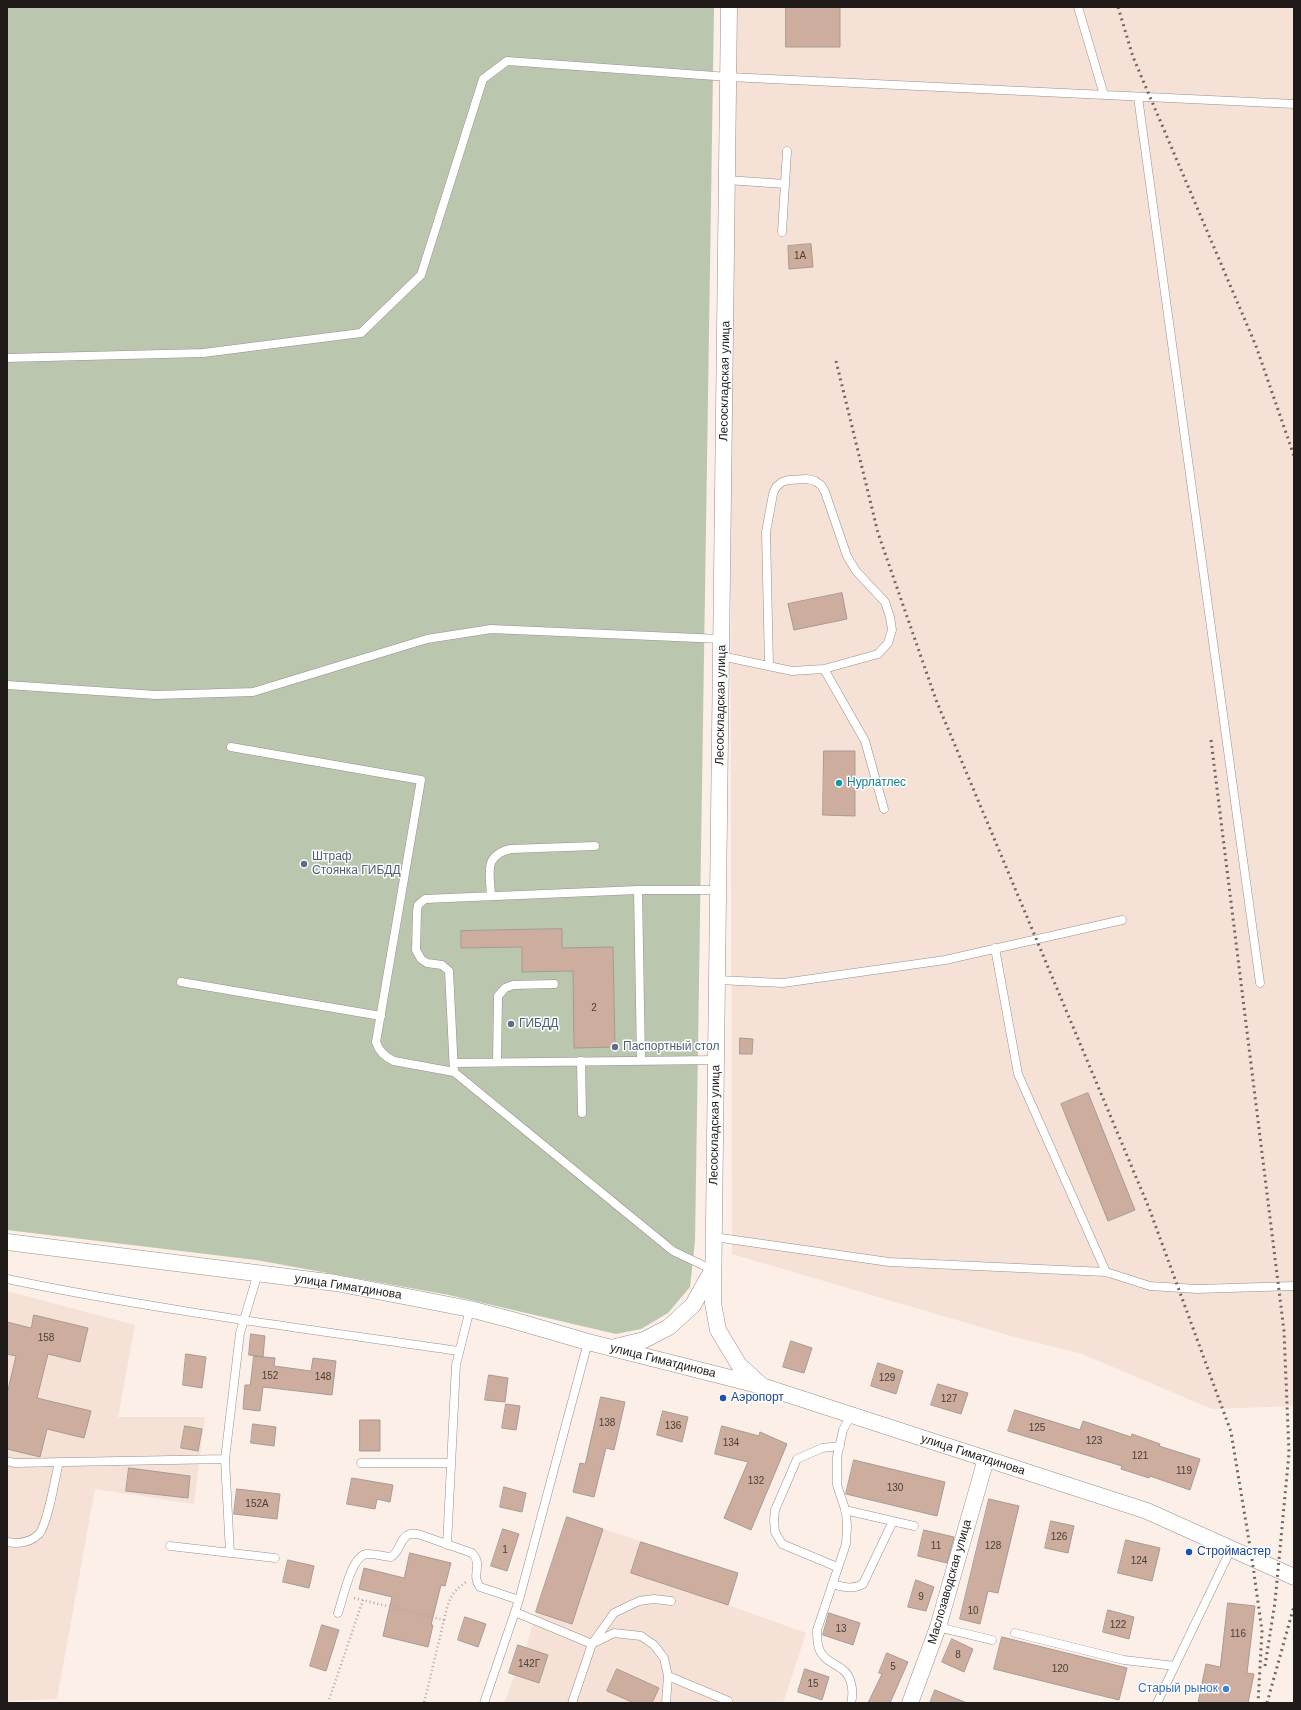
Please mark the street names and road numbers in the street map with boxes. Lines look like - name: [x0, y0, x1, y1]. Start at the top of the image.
- street label: Лесоскладская улица: [717, 321, 733, 441]
- street label: Лесоскладская улица: [713, 645, 729, 765]
- street label: Лесоскладская улица: [707, 1065, 723, 1185]
- street label: улица Гиматдинова: [293, 1271, 403, 1303]
- street label: улица Гиматдинова: [609, 1341, 717, 1381]
- street label: улица Гиматдинова: [919, 1431, 1027, 1479]
- street label: Маслозаводская улица: [925, 1518, 975, 1646]

